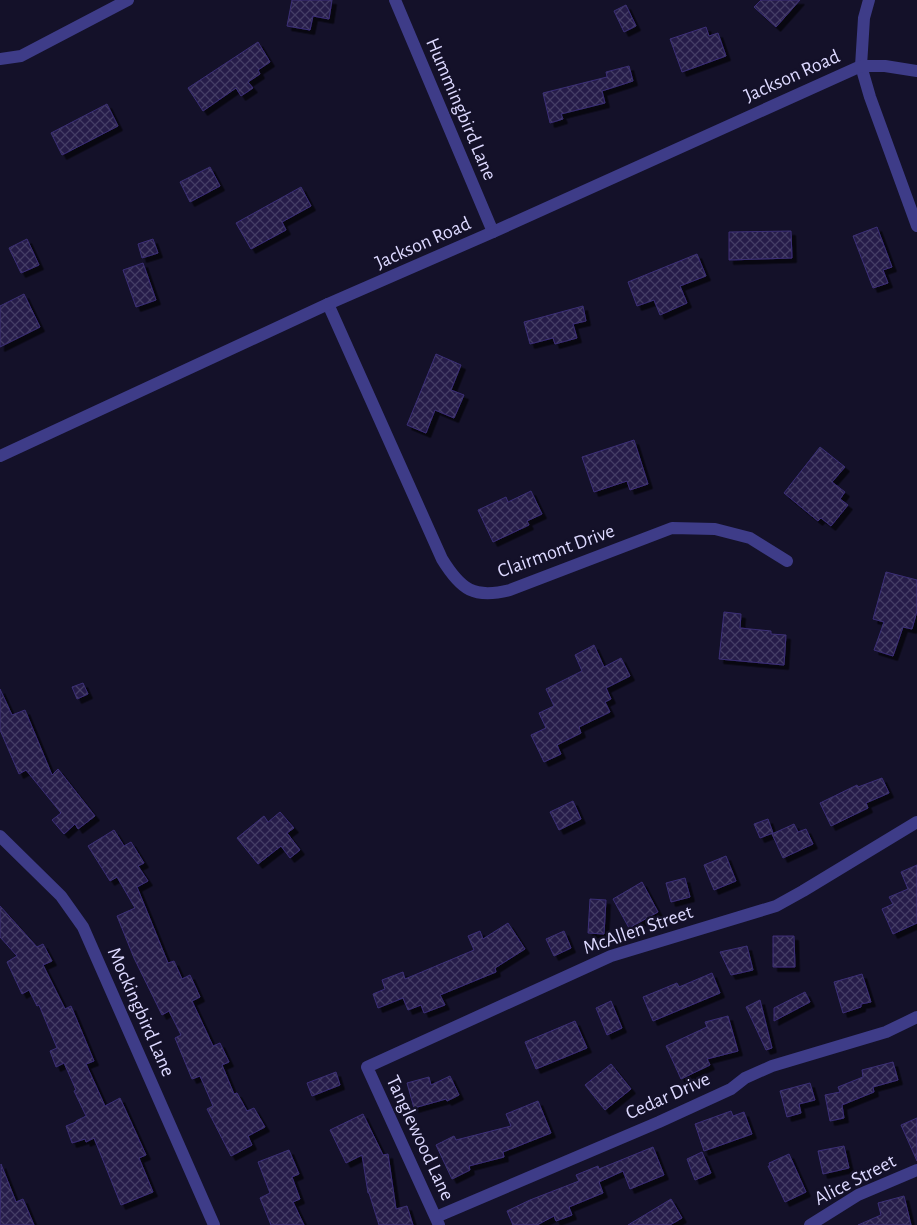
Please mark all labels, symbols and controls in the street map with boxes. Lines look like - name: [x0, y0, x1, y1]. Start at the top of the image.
- street label: Hummingbird Lane: [422, 35, 500, 183]
- street label: Jackson Road: [741, 46, 843, 106]
- street label: Jackson Road: [372, 213, 474, 273]
- street label: Clairmont Drive: [495, 521, 617, 581]
- street label: McAllen Street: [581, 902, 696, 958]
- street label: Mockingbird Lane: [104, 944, 178, 1080]
- street label: Cedar Drive: [623, 1069, 713, 1123]
- street label: Tanglewood Lane: [382, 1073, 458, 1203]
- street label: Alice Street: [811, 1151, 900, 1209]

